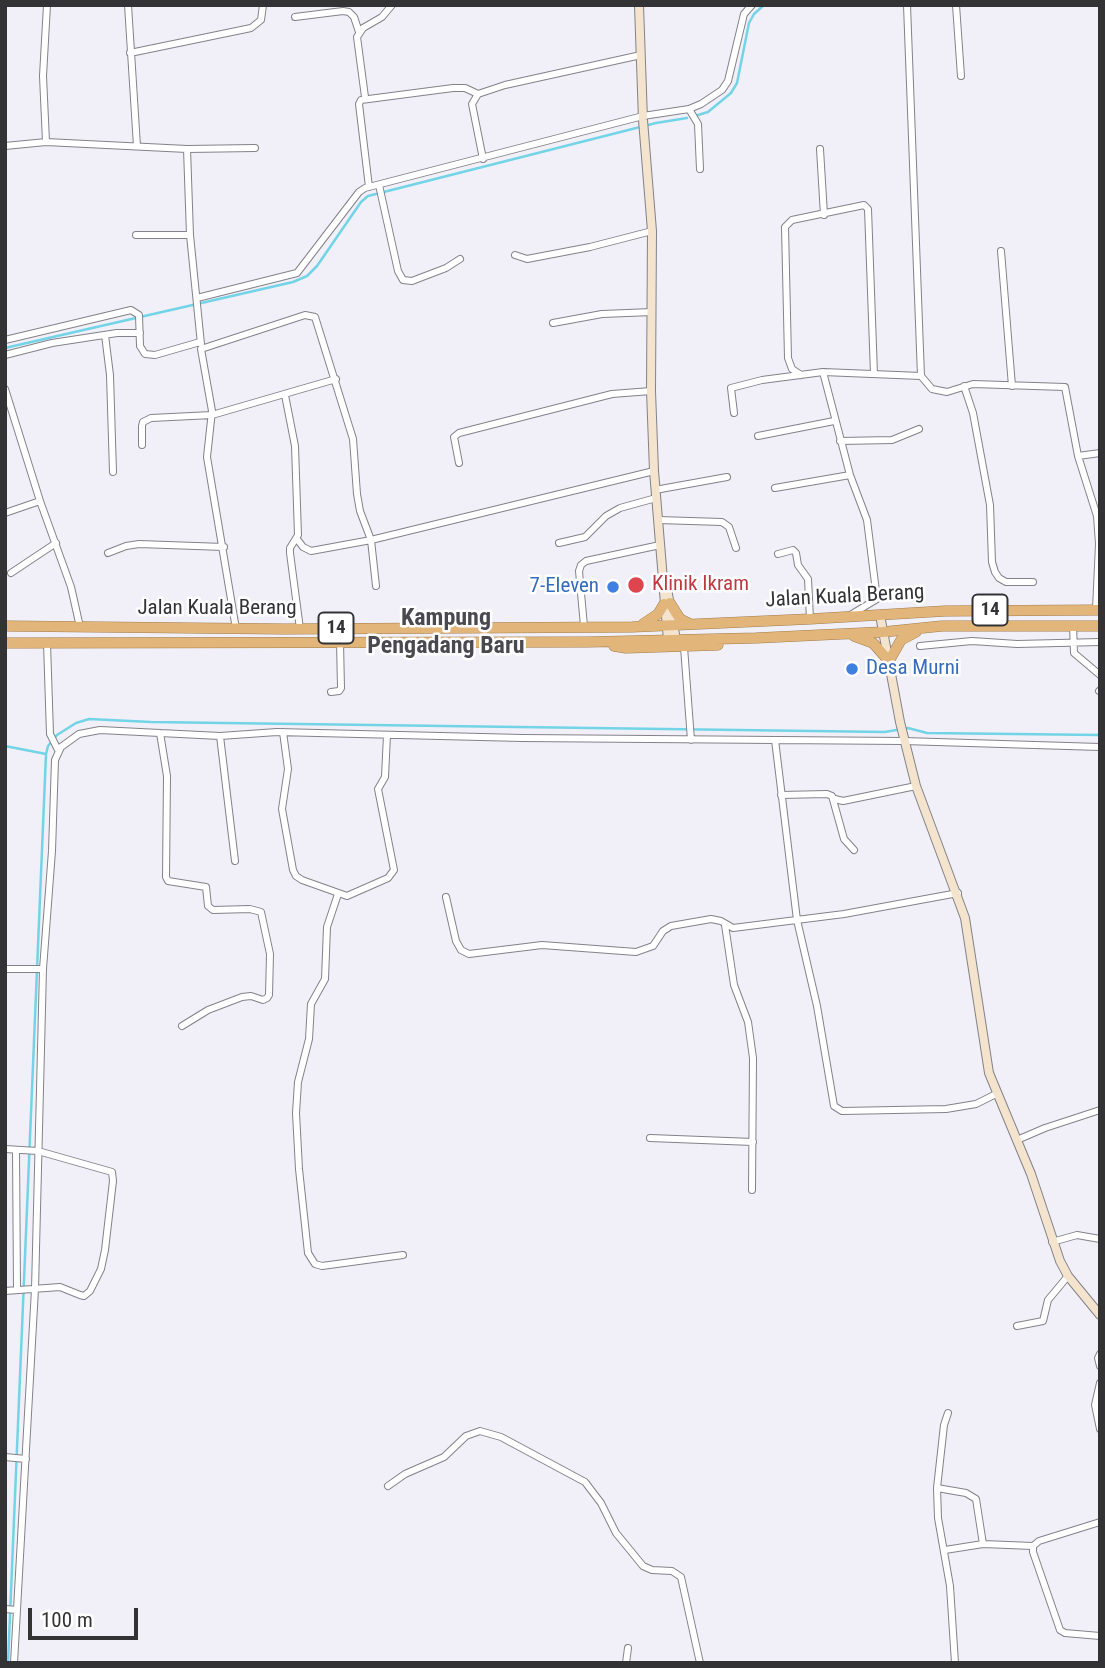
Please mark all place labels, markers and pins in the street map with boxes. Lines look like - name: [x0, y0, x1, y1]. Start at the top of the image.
- place label: Klinik Ikram: [652, 572, 749, 598]
- place label: 7-Eleven: [530, 574, 599, 600]
- marker: Klinik Ikram: [626, 575, 646, 595]
- marker: 7-Eleven: [605, 579, 621, 595]
- place label: Desa Murni: [866, 656, 960, 682]
- marker: Desa Murni: [844, 661, 860, 677]

